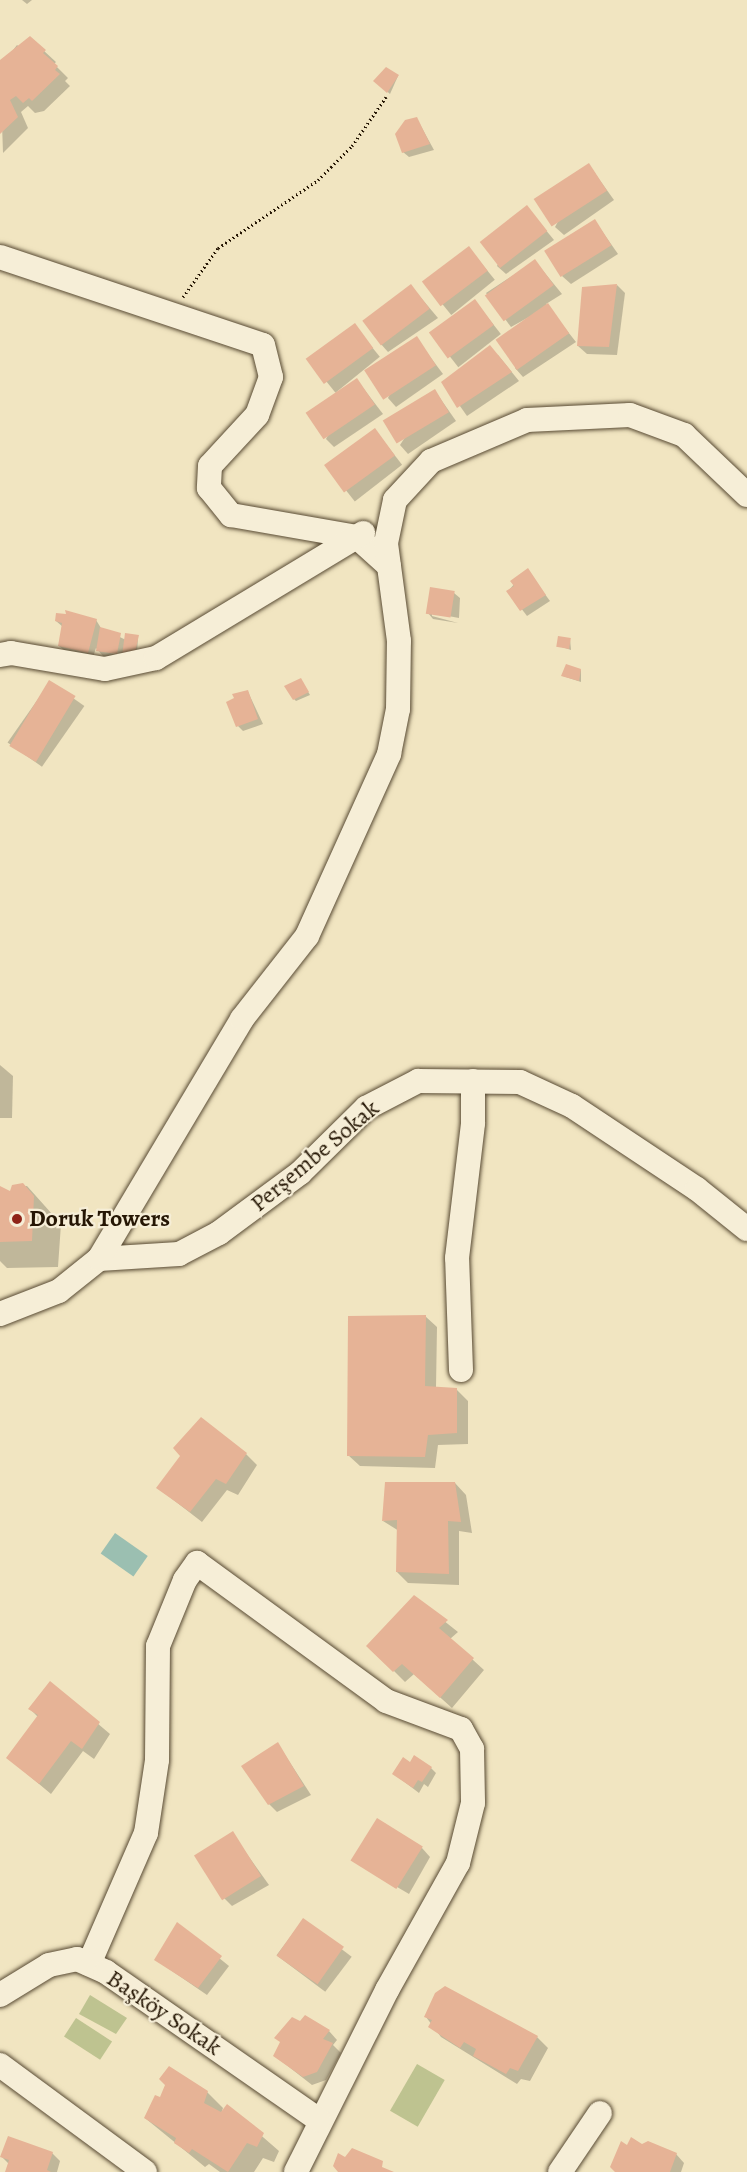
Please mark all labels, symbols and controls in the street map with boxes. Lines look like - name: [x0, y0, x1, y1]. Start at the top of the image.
- street label: Perşembe Sokak: [245, 1094, 385, 1218]
- place label: Doruk Towers: [29, 1205, 170, 1233]
- marker: Doruk Towers: [10, 1212, 24, 1226]
- street label: Başköy Sokak: [101, 1964, 227, 2062]

